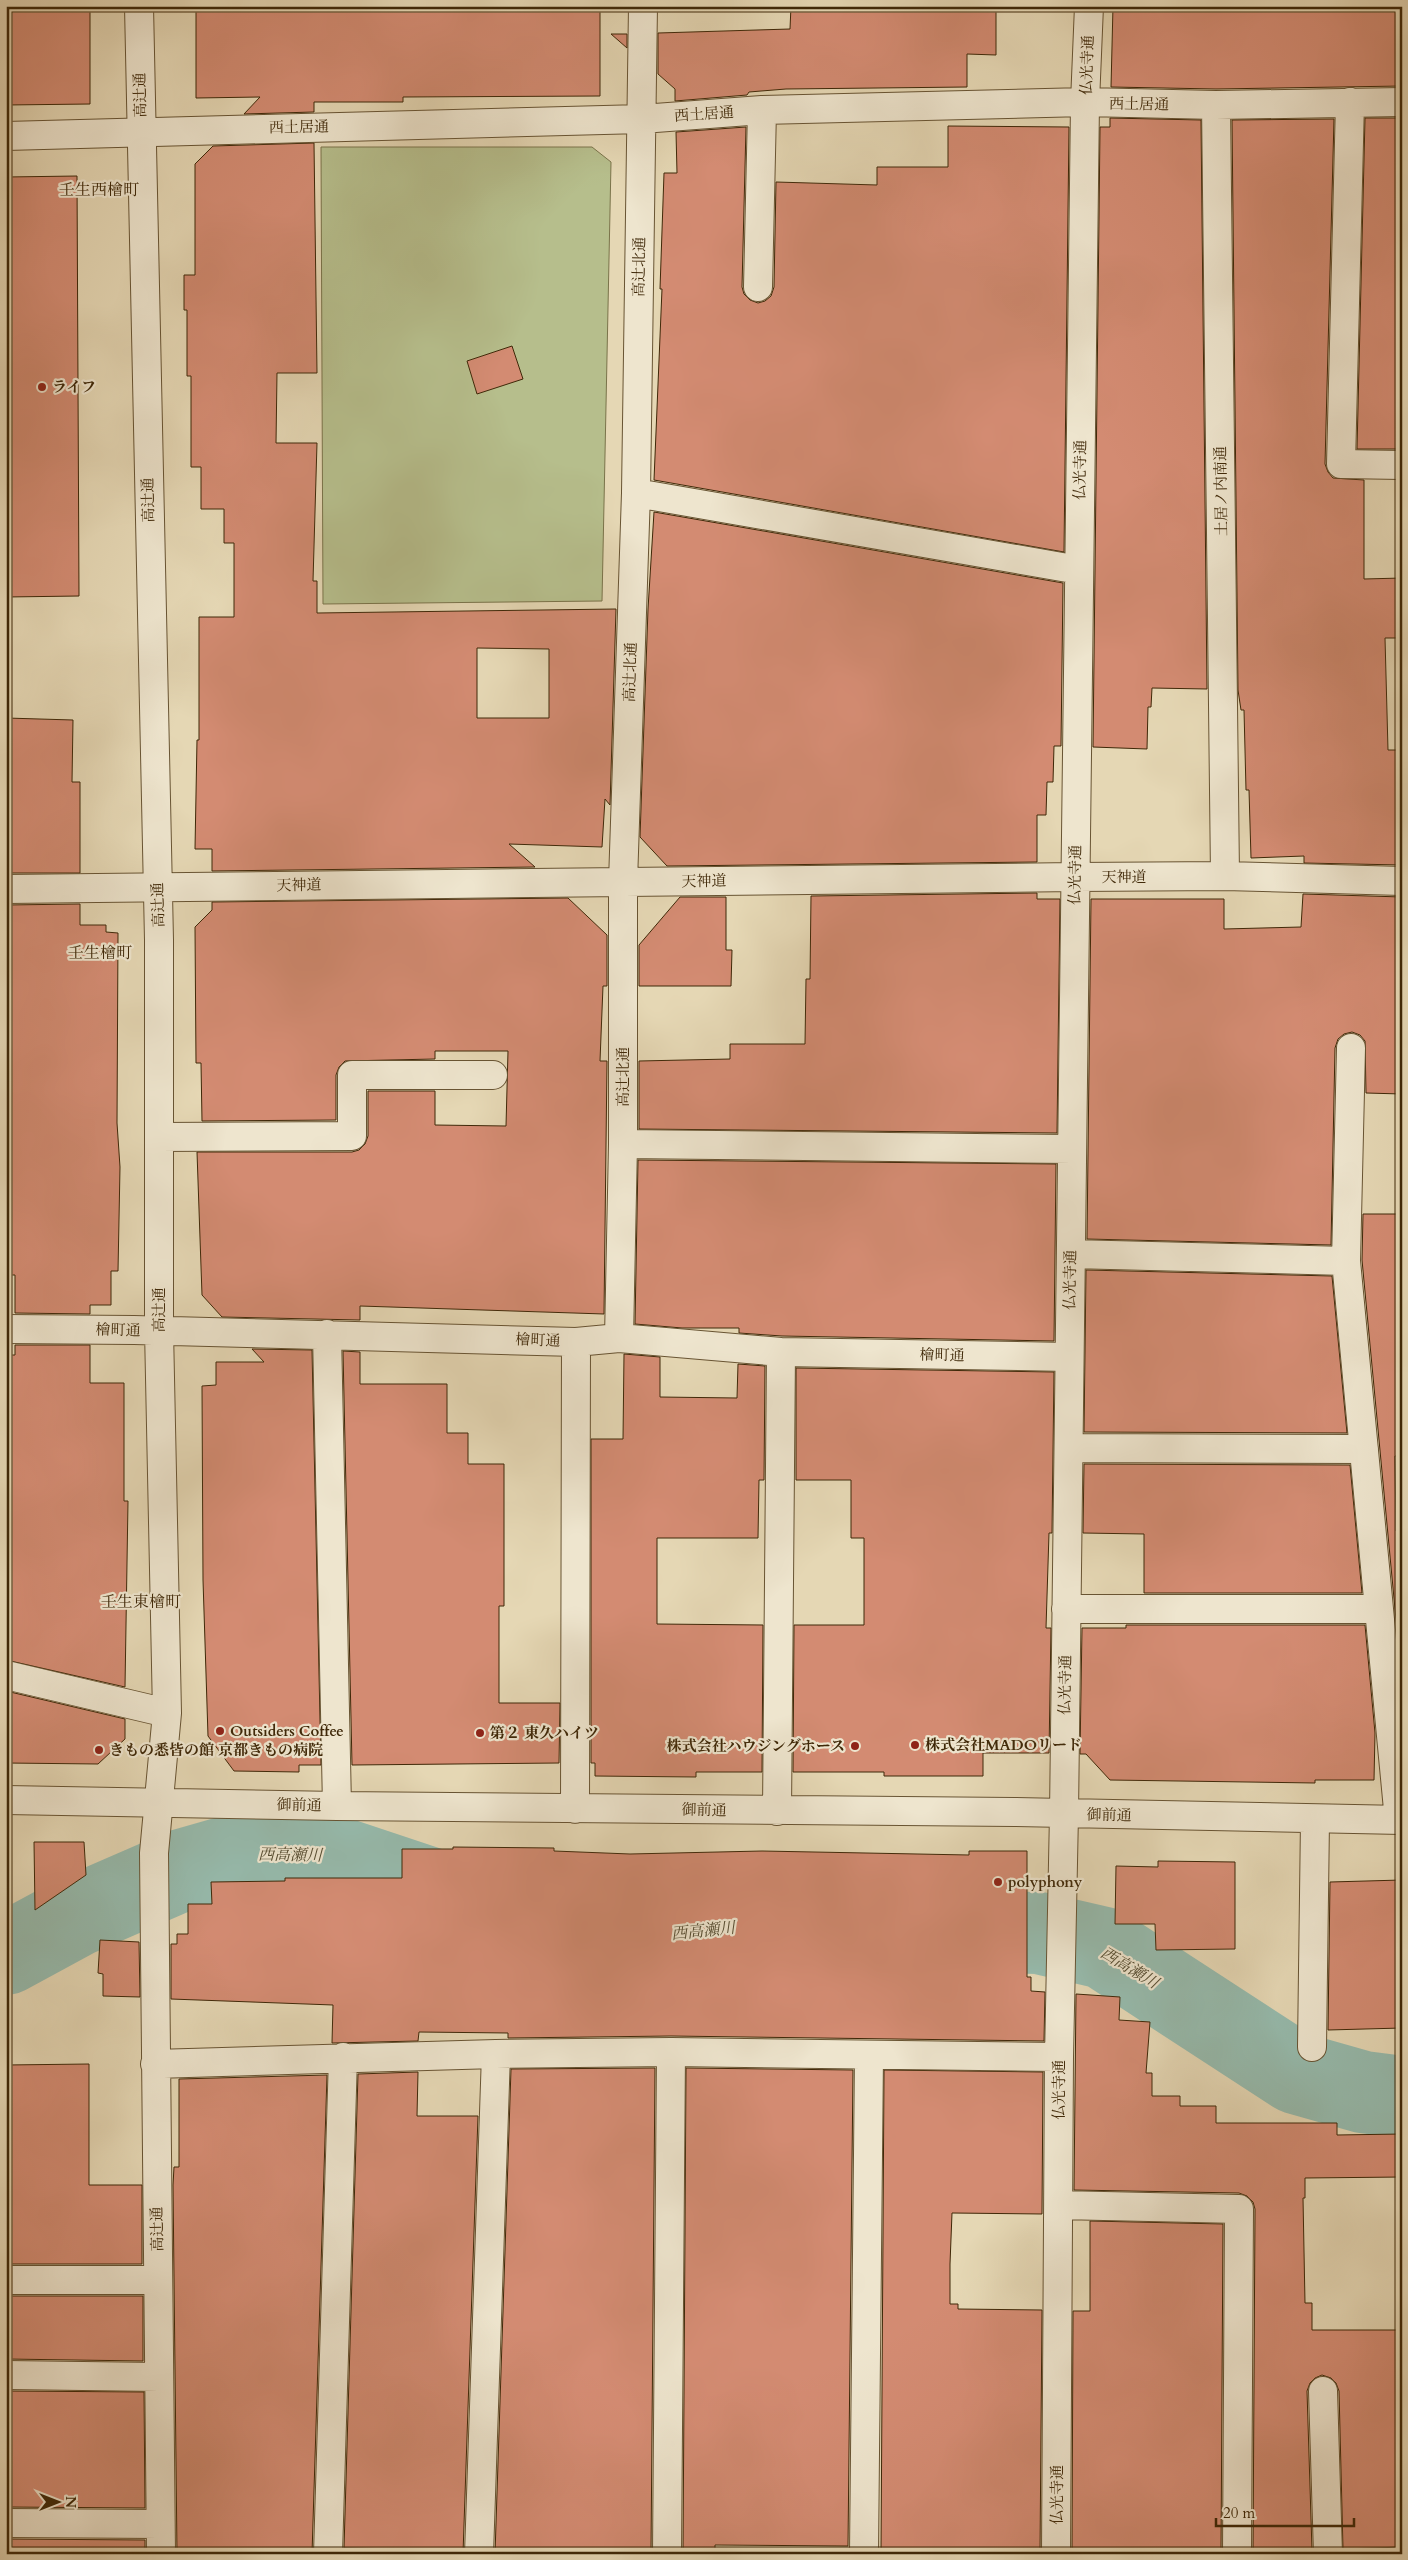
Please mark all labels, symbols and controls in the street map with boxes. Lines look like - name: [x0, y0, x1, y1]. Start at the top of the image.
- street label: 仏光寺通: [1076, 35, 1098, 95]
- street label: 高辻通: [130, 72, 150, 118]
- street label: 西土居通: [1109, 93, 1169, 115]
- street label: 西土居通: [673, 102, 735, 126]
- street label: 西土居通: [269, 116, 329, 138]
- district label: 壬生西檜町: [59, 179, 139, 201]
- street label: 高辻北通: [628, 237, 650, 297]
- place label: ライフ: [52, 377, 96, 397]
- marker: ライフ: [36, 381, 48, 393]
- street label: 仏光寺通: [1069, 440, 1091, 500]
- street label: 土居ノ内南通: [1210, 446, 1232, 536]
- street label: 高辻通: [138, 477, 158, 523]
- street label: 高辻北通: [619, 642, 641, 702]
- street label: 仏光寺通: [1064, 845, 1086, 905]
- street label: 天神道: [1101, 867, 1147, 887]
- street label: 天神道: [681, 871, 727, 891]
- street label: 天神道: [276, 875, 322, 895]
- street label: 高辻通: [147, 882, 169, 928]
- district label: 壬生檜町: [68, 942, 132, 964]
- street label: 高辻北通: [613, 1047, 633, 1107]
- street label: 仏光寺通: [1059, 1250, 1081, 1310]
- street label: 高辻通: [149, 1287, 169, 1333]
- street label: 檜町通: [95, 1320, 141, 1340]
- street label: 檜町通: [515, 1329, 561, 1351]
- street label: 檜町通: [919, 1345, 965, 1365]
- district label: 壬生東檜町: [101, 1591, 181, 1613]
- street label: 仏光寺通: [1054, 1655, 1076, 1715]
- place label: Outsiders Coffee: [230, 1721, 344, 1741]
- place label: 第２ 東久ハイツ: [490, 1723, 599, 1743]
- marker: Outsiders Coffee: [214, 1725, 226, 1737]
- marker: 第２ 東久ハイツ: [474, 1727, 486, 1739]
- place label: 株式会社MADOリード: [925, 1735, 1082, 1755]
- place label: 株式会社ハウジングホース: [666, 1736, 845, 1756]
- marker: 株式会社MADOリード: [909, 1739, 921, 1751]
- place label: きもの悉皆の館 京都きもの病院: [109, 1740, 323, 1760]
- marker: 株式会社ハウジングホース: [849, 1740, 861, 1752]
- marker: きもの悉皆の館 京都きもの病院: [93, 1744, 105, 1756]
- street label: 御前通: [276, 1795, 322, 1815]
- street label: 御前通: [681, 1800, 727, 1820]
- street label: 御前通: [1086, 1805, 1132, 1825]
- water label: 西高瀬川: [258, 1843, 324, 1867]
- place label: polyphony: [1008, 1872, 1083, 1892]
- marker: polyphony: [992, 1876, 1004, 1888]
- water label: 西高瀬川: [670, 1917, 738, 1945]
- water label: 西高瀬川: [1096, 1942, 1164, 1995]
- street label: 仏光寺通: [1049, 2060, 1069, 2120]
- street label: 高辻通: [147, 2206, 167, 2252]
- street label: 仏光寺通: [1047, 2465, 1067, 2525]
- north arrow: [32, 2478, 82, 2528]
- scale bar: [1216, 2495, 1353, 2527]
- text: N: [61, 2496, 80, 2508]
- text: 20 m: [1223, 2503, 1255, 2523]

